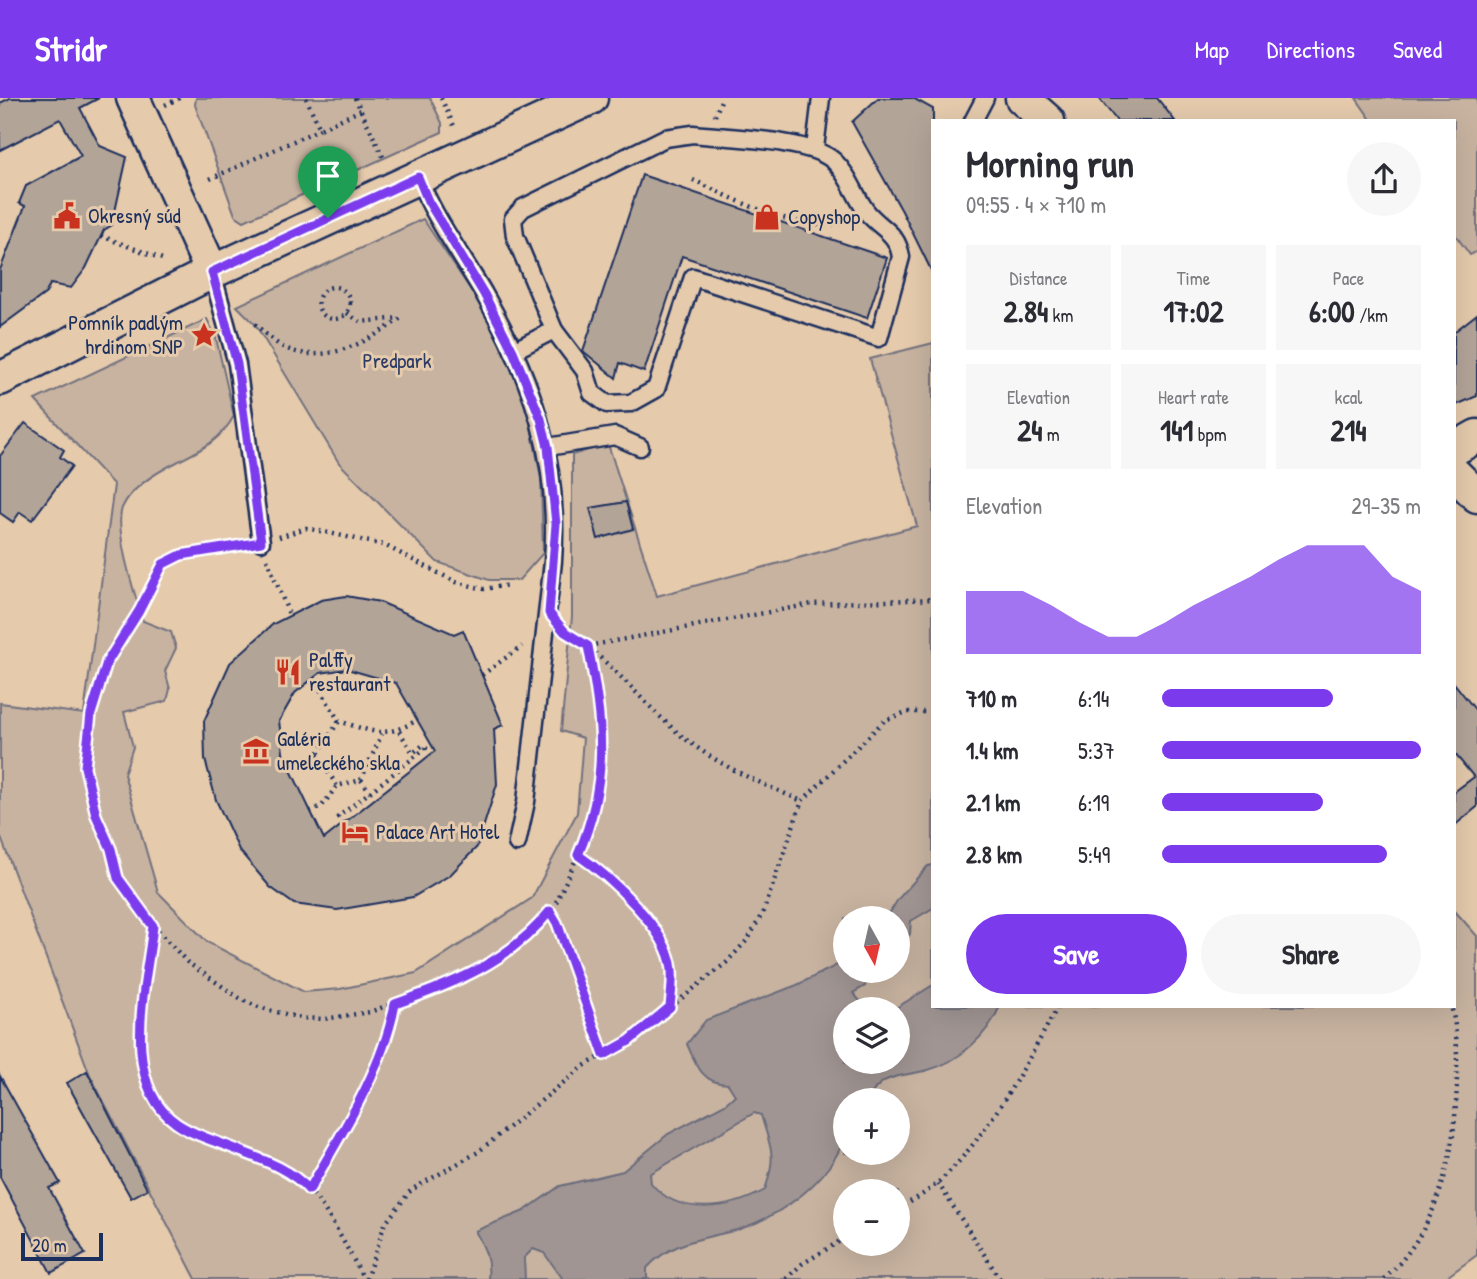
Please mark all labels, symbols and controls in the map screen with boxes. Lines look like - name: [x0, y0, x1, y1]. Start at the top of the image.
- text: Stridr: [35, 27, 107, 71]
- text: Map: [1195, 33, 1229, 65]
- text: Directions: [1267, 33, 1355, 65]
- text: Saved: [1393, 33, 1442, 65]
- text: Morning run: [966, 137, 1134, 189]
- button: share: [1347, 142, 1421, 216]
- pin: [298, 146, 358, 218]
- icon: arrive: [309, 157, 347, 195]
- text: 09:55 · 4 × 710 m: [966, 189, 1106, 220]
- public building icon: Okresný súd: [52, 201, 82, 231]
- place label: Okresný súd: [88, 201, 181, 230]
- shop icon: Copyshop: [752, 202, 782, 232]
- place label: Copyshop: [788, 202, 860, 231]
- text: Distance: [1009, 265, 1068, 291]
- text: Time: [1177, 265, 1210, 291]
- text: Pace: [1333, 265, 1364, 291]
- text: 2.84: [1004, 291, 1048, 331]
- text: 17:02: [1163, 291, 1224, 331]
- text: 6:00: [1309, 291, 1355, 331]
- text: km: [1048, 302, 1073, 328]
- text: /km: [1355, 302, 1388, 328]
- place label: Pomník padlým hrdinom SNP: [68, 308, 183, 361]
- place icon: Pomník padlým hrdinom SNP: [189, 320, 219, 350]
- park label: Predpark: [363, 346, 432, 375]
- text: Elevation: [1007, 384, 1070, 410]
- text: Heart rate: [1158, 384, 1229, 410]
- text: kcal: [1335, 384, 1362, 410]
- text: 24: [1017, 410, 1043, 450]
- text: 141: [1160, 410, 1193, 450]
- text: 214: [1330, 410, 1367, 450]
- text: m: [1043, 421, 1060, 447]
- text: bpm: [1193, 421, 1227, 447]
- text: Elevation: [966, 490, 1042, 521]
- text: 29–35 m: [1351, 490, 1421, 521]
- place label: Palffy restaurant: [309, 645, 391, 698]
- restaurant icon: Palffy restaurant: [273, 657, 303, 687]
- text: 710 m: [966, 683, 1017, 714]
- text: 6:14: [1078, 683, 1110, 714]
- place label: Galéria umeleckého skla: [277, 724, 400, 777]
- text: 1.4 km: [966, 735, 1018, 766]
- text: 5:37: [1078, 735, 1115, 766]
- museum icon: Galéria umeleckého skla: [241, 736, 271, 766]
- text: 2.1 km: [966, 787, 1021, 818]
- text: 6:19: [1078, 787, 1109, 818]
- hotel icon: Palace Art Hotel: [340, 817, 370, 847]
- place label: Palace Art Hotel: [376, 817, 500, 846]
- text: 2.8 km: [966, 839, 1022, 870]
- text: 5:49: [1078, 839, 1110, 870]
- north arrow: [833, 906, 910, 984]
- map controls: [833, 906, 910, 1256]
- button: Save: [966, 914, 1187, 994]
- button: Share: [1201, 914, 1421, 994]
- button: layers: [833, 997, 910, 1074]
- button: +: [833, 1088, 910, 1165]
- button: −: [833, 1179, 910, 1256]
- scale bar: [21, 1230, 103, 1262]
- text: 20 m: [32, 1232, 67, 1258]

